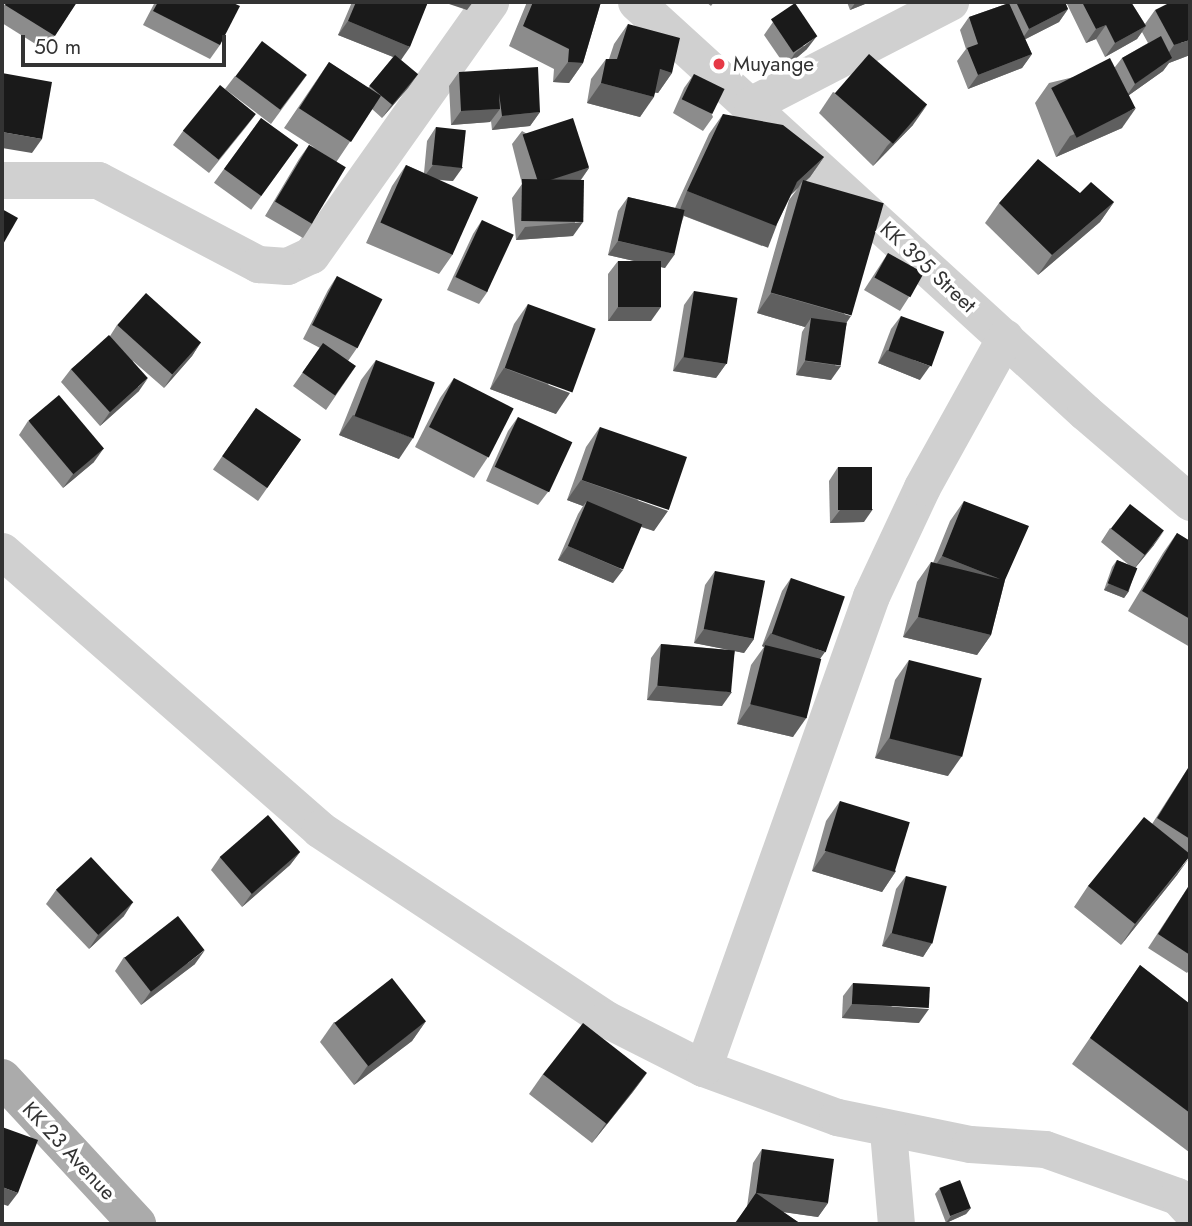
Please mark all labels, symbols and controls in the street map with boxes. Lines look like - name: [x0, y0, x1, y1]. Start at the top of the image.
- scale bar: [24, 21, 229, 65]
- text: 50 m: [34, 32, 81, 62]
- place label: Muyange: [733, 51, 814, 77]
- marker: Muyange: [711, 56, 727, 72]
- street label: KK 395 Street: [875, 216, 981, 318]
- street label: KK 23 Avenue: [17, 1097, 121, 1205]

